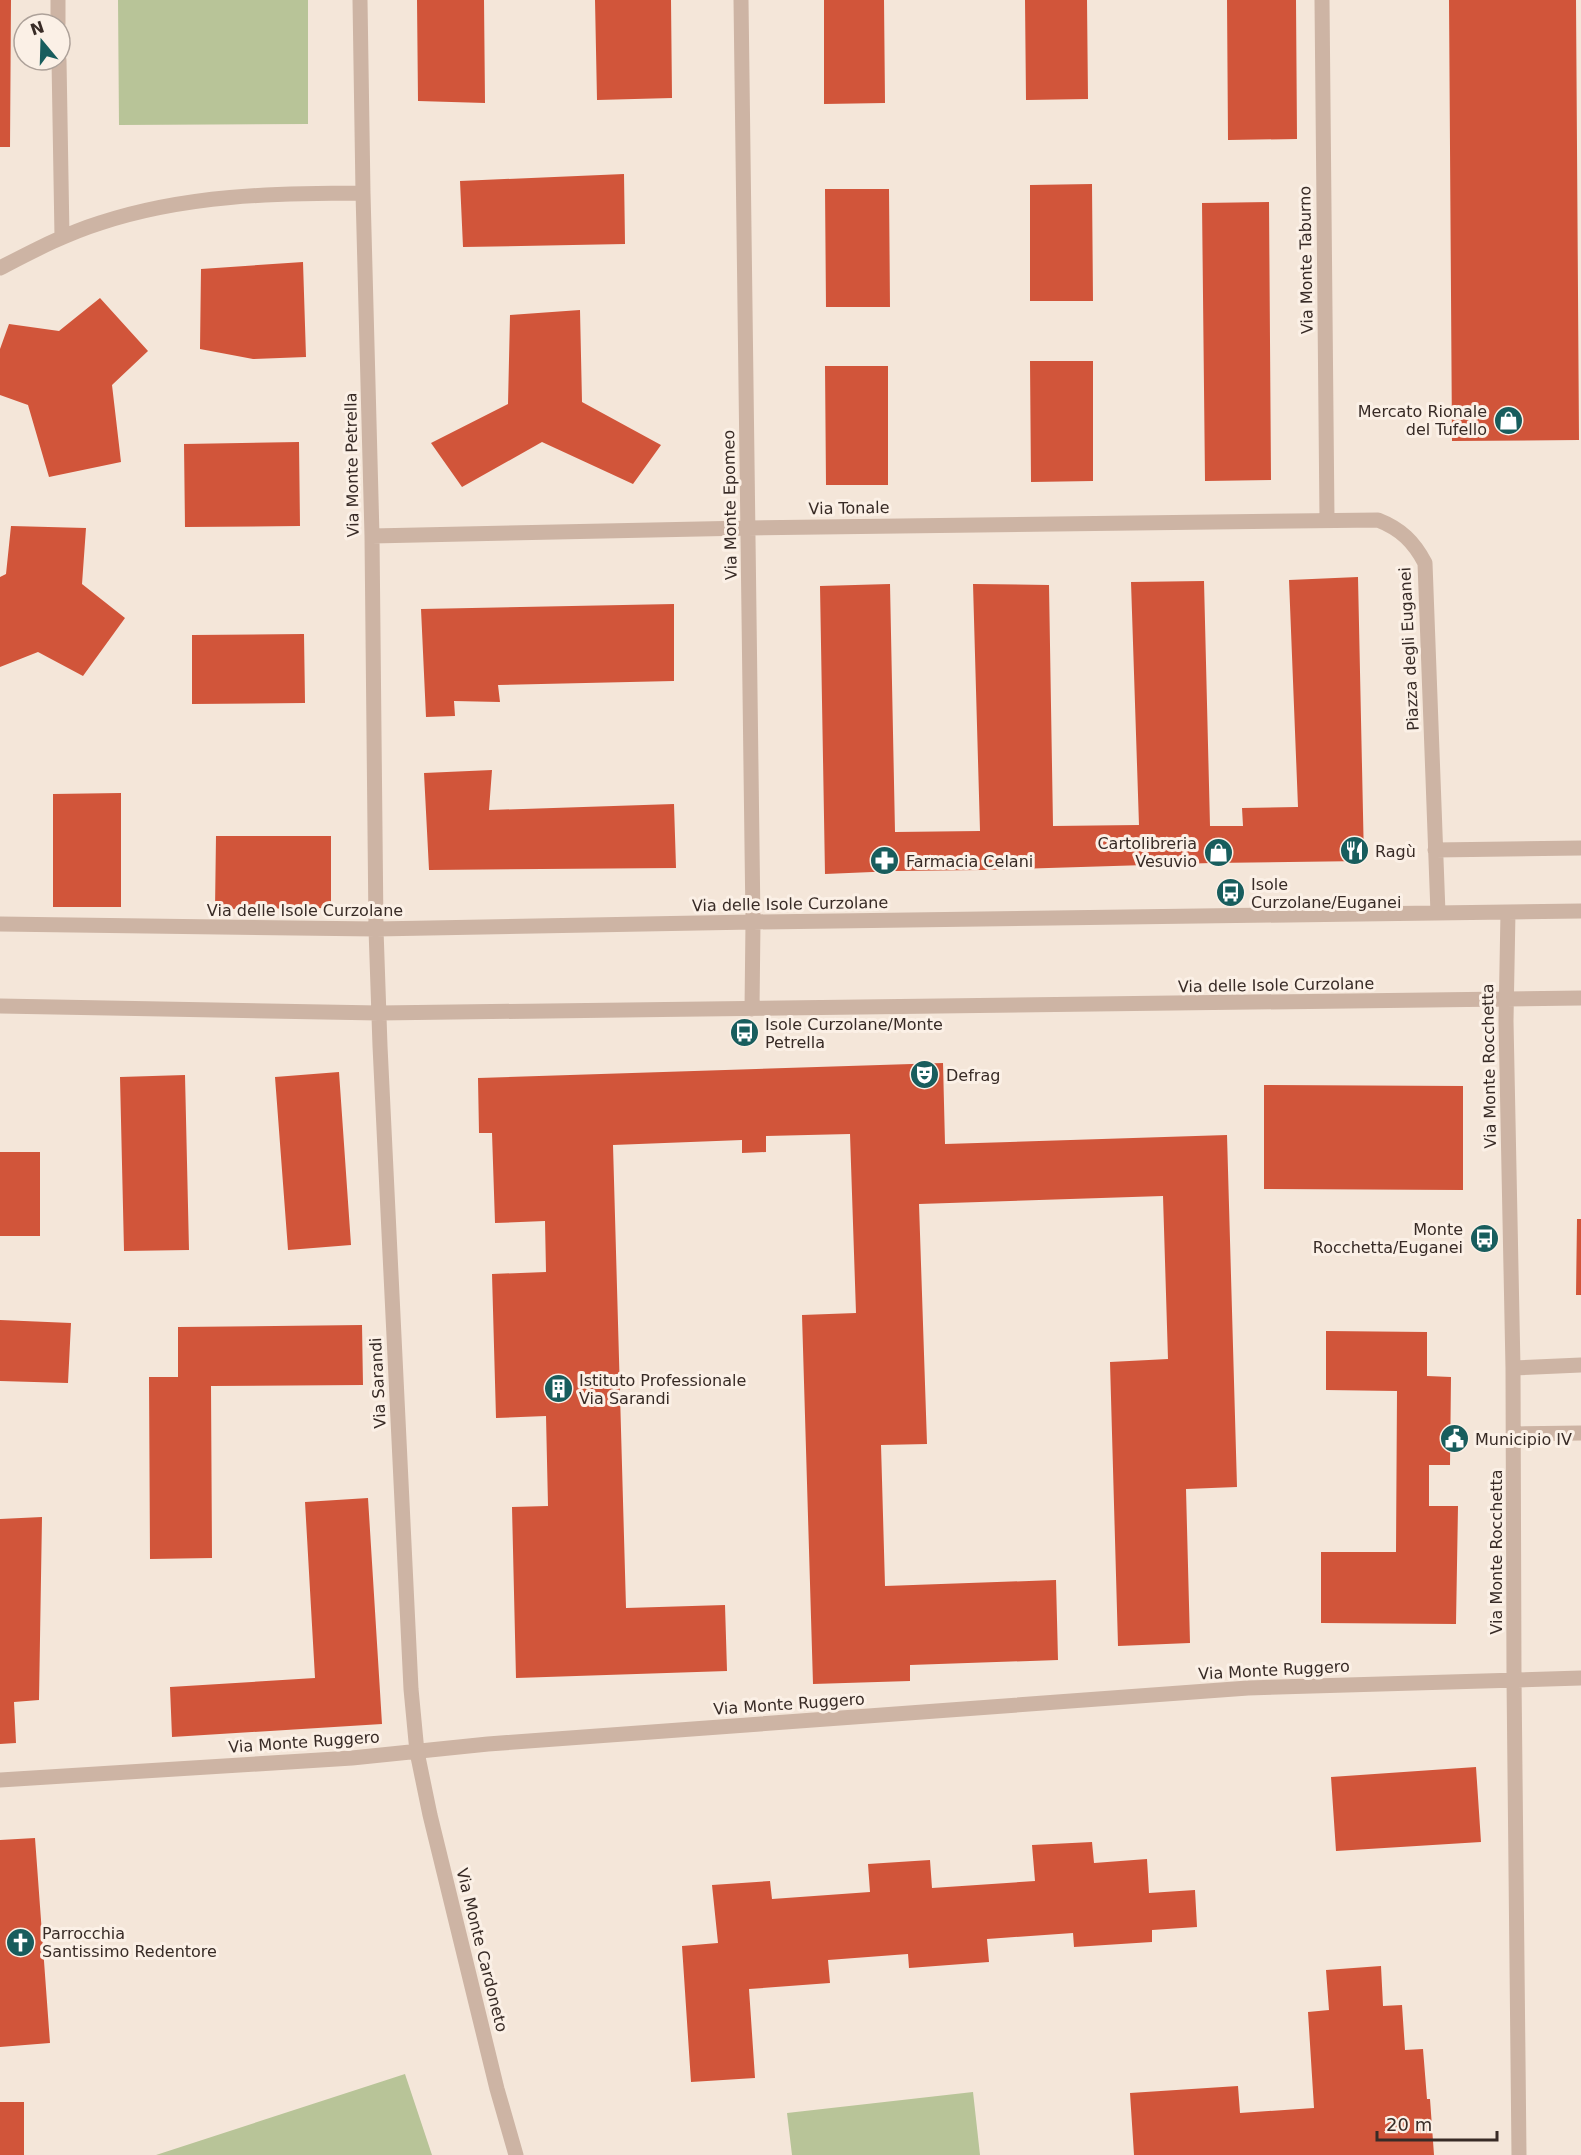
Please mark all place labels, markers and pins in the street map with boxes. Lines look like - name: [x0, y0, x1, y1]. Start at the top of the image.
- place label: Mercato Rionale del Tufello: [1358, 402, 1487, 439]
- shop icon: Mercato Rionale del Tufello: [1492, 404, 1524, 436]
- place label: Cartolibreria Vesuvio: [1097, 834, 1197, 871]
- restaurant icon: Ragù: [1338, 835, 1370, 867]
- shop icon: Cartolibreria Vesuvio: [1202, 836, 1234, 868]
- place label: Ragù: [1375, 842, 1416, 861]
- pharmacy icon: Farmacia Celani: [869, 845, 901, 877]
- place label: Farmacia Celani: [906, 852, 1033, 871]
- place label: Isole Curzolane/Euganei: [1251, 875, 1401, 912]
- bus stop icon: Isole Curzolane/Euganei: [1214, 877, 1246, 909]
- place label: Isole Curzolane/Monte Petrella: [765, 1015, 943, 1052]
- bus stop icon: Isole Curzolane/Monte Petrella: [728, 1017, 760, 1049]
- theatre icon: Defrag: [909, 1059, 941, 1091]
- place label: Defrag: [946, 1066, 1000, 1085]
- place label: Monte Rocchetta/Euganei: [1313, 1220, 1463, 1257]
- bus stop icon: Monte Rocchetta/Euganei: [1468, 1222, 1500, 1254]
- place label: Istituto Professionale Via Sarandi: [579, 1371, 746, 1408]
- building icon: Istituto Professionale Via Sarandi: [542, 1373, 574, 1405]
- public building icon: Municipio IV: [1438, 1423, 1470, 1455]
- place label: Municipio IV: [1475, 1430, 1572, 1449]
- place label: Parrocchia Santissimo Redentore: [42, 1924, 217, 1961]
- church icon: Parrocchia Santissimo Redentore: [5, 1926, 37, 1958]

